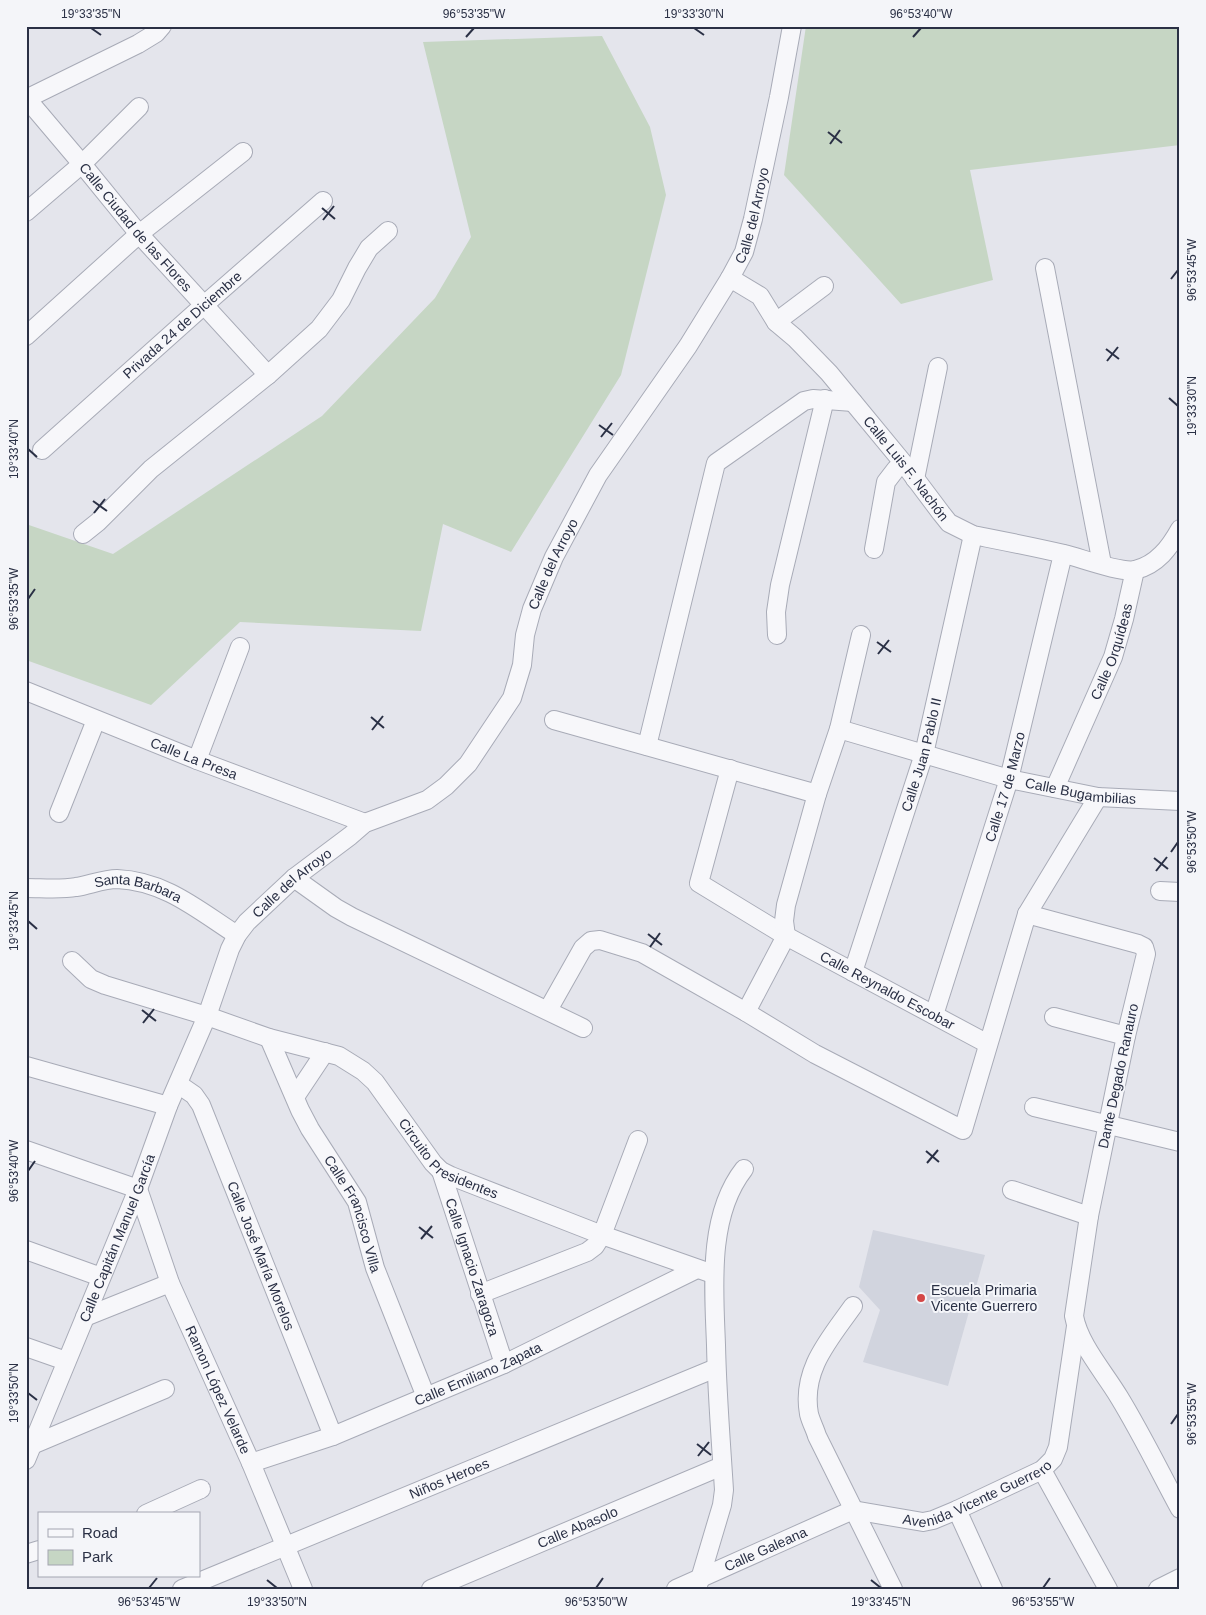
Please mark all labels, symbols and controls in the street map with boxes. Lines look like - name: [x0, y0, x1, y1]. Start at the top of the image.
- text: 19°33'35"N: [61, 7, 121, 21]
- text: 96°53'35"W: [443, 7, 506, 21]
- text: 19°33'30"N: [664, 7, 724, 21]
- text: 96°53'40"W: [890, 7, 953, 21]
- street label: Calle Ciudad de las Flores: [76, 159, 195, 295]
- street label: Calle del Arroyo: [731, 166, 772, 267]
- text: 96°53'45"W: [1185, 238, 1199, 301]
- street label: Privada 24 de Diciembre: [120, 268, 245, 382]
- text: 19°33'30"N: [1185, 376, 1199, 436]
- street label: Calle Luis F. Nachón: [860, 413, 952, 524]
- text: 19°33'40"N: [7, 419, 21, 479]
- street label: Calle del Arroyo: [525, 515, 581, 612]
- text: 96°53'35"W: [7, 567, 21, 630]
- street label: Calle Orquídeas: [1087, 602, 1135, 702]
- street label: Calle Juan Pablo II: [898, 696, 944, 814]
- street label: Calle 17 de Marzo: [982, 730, 1028, 844]
- street label: Calle La Presa: [148, 734, 240, 783]
- street label: Calle Bugambilias: [1024, 774, 1136, 807]
- text: 96°53'50"W: [1185, 810, 1199, 873]
- street label: Calle del Arroyo: [249, 845, 335, 921]
- street label: Santa Barbara: [92, 871, 185, 906]
- text: 19°33'45"N: [7, 891, 21, 951]
- street label: Calle Reynaldo Escobar: [817, 948, 958, 1033]
- street label: Dante Degado Ranauro: [1095, 1002, 1141, 1150]
- street label: Circuito Presidentes: [396, 1115, 500, 1202]
- text: 96°53'40"W: [7, 1139, 21, 1202]
- street label: Calle Capitán Manuel García: [76, 1152, 158, 1324]
- street label: Calle Francisco Villa: [321, 1152, 384, 1275]
- street label: Calle José María Morelos: [224, 1179, 298, 1333]
- street label: Calle Ignacio Zaragoza: [442, 1196, 502, 1338]
- place label: Escuela Primaria Vicente Guerrero: [931, 1282, 1038, 1314]
- marker: Escuela Primaria Vicente Guerrero: [915, 1292, 927, 1304]
- street label: Ramon López Velarde: [182, 1323, 254, 1457]
- street label: Calle Emiliano Zapata: [412, 1339, 544, 1409]
- text: 19°33'50"N: [7, 1363, 21, 1423]
- text: 96°53'55"W: [1185, 1382, 1199, 1445]
- street label: Niños Heroes: [407, 1455, 491, 1502]
- street label: Avenida Vicente Guerrero: [902, 1457, 1055, 1531]
- street label: Calle Abasolo: [535, 1503, 620, 1551]
- legend: [38, 1512, 200, 1578]
- text: Road: [82, 1524, 118, 1541]
- street label: Calle Galeana: [722, 1524, 810, 1574]
- text: Park: [82, 1548, 113, 1565]
- text: 96°53'45"W: [118, 1595, 181, 1609]
- text: 19°33'50"N: [247, 1595, 307, 1609]
- text: 96°53'50"W: [565, 1595, 628, 1609]
- text: 19°33'45"N: [851, 1595, 911, 1609]
- text: 96°53'55"W: [1012, 1595, 1075, 1609]

